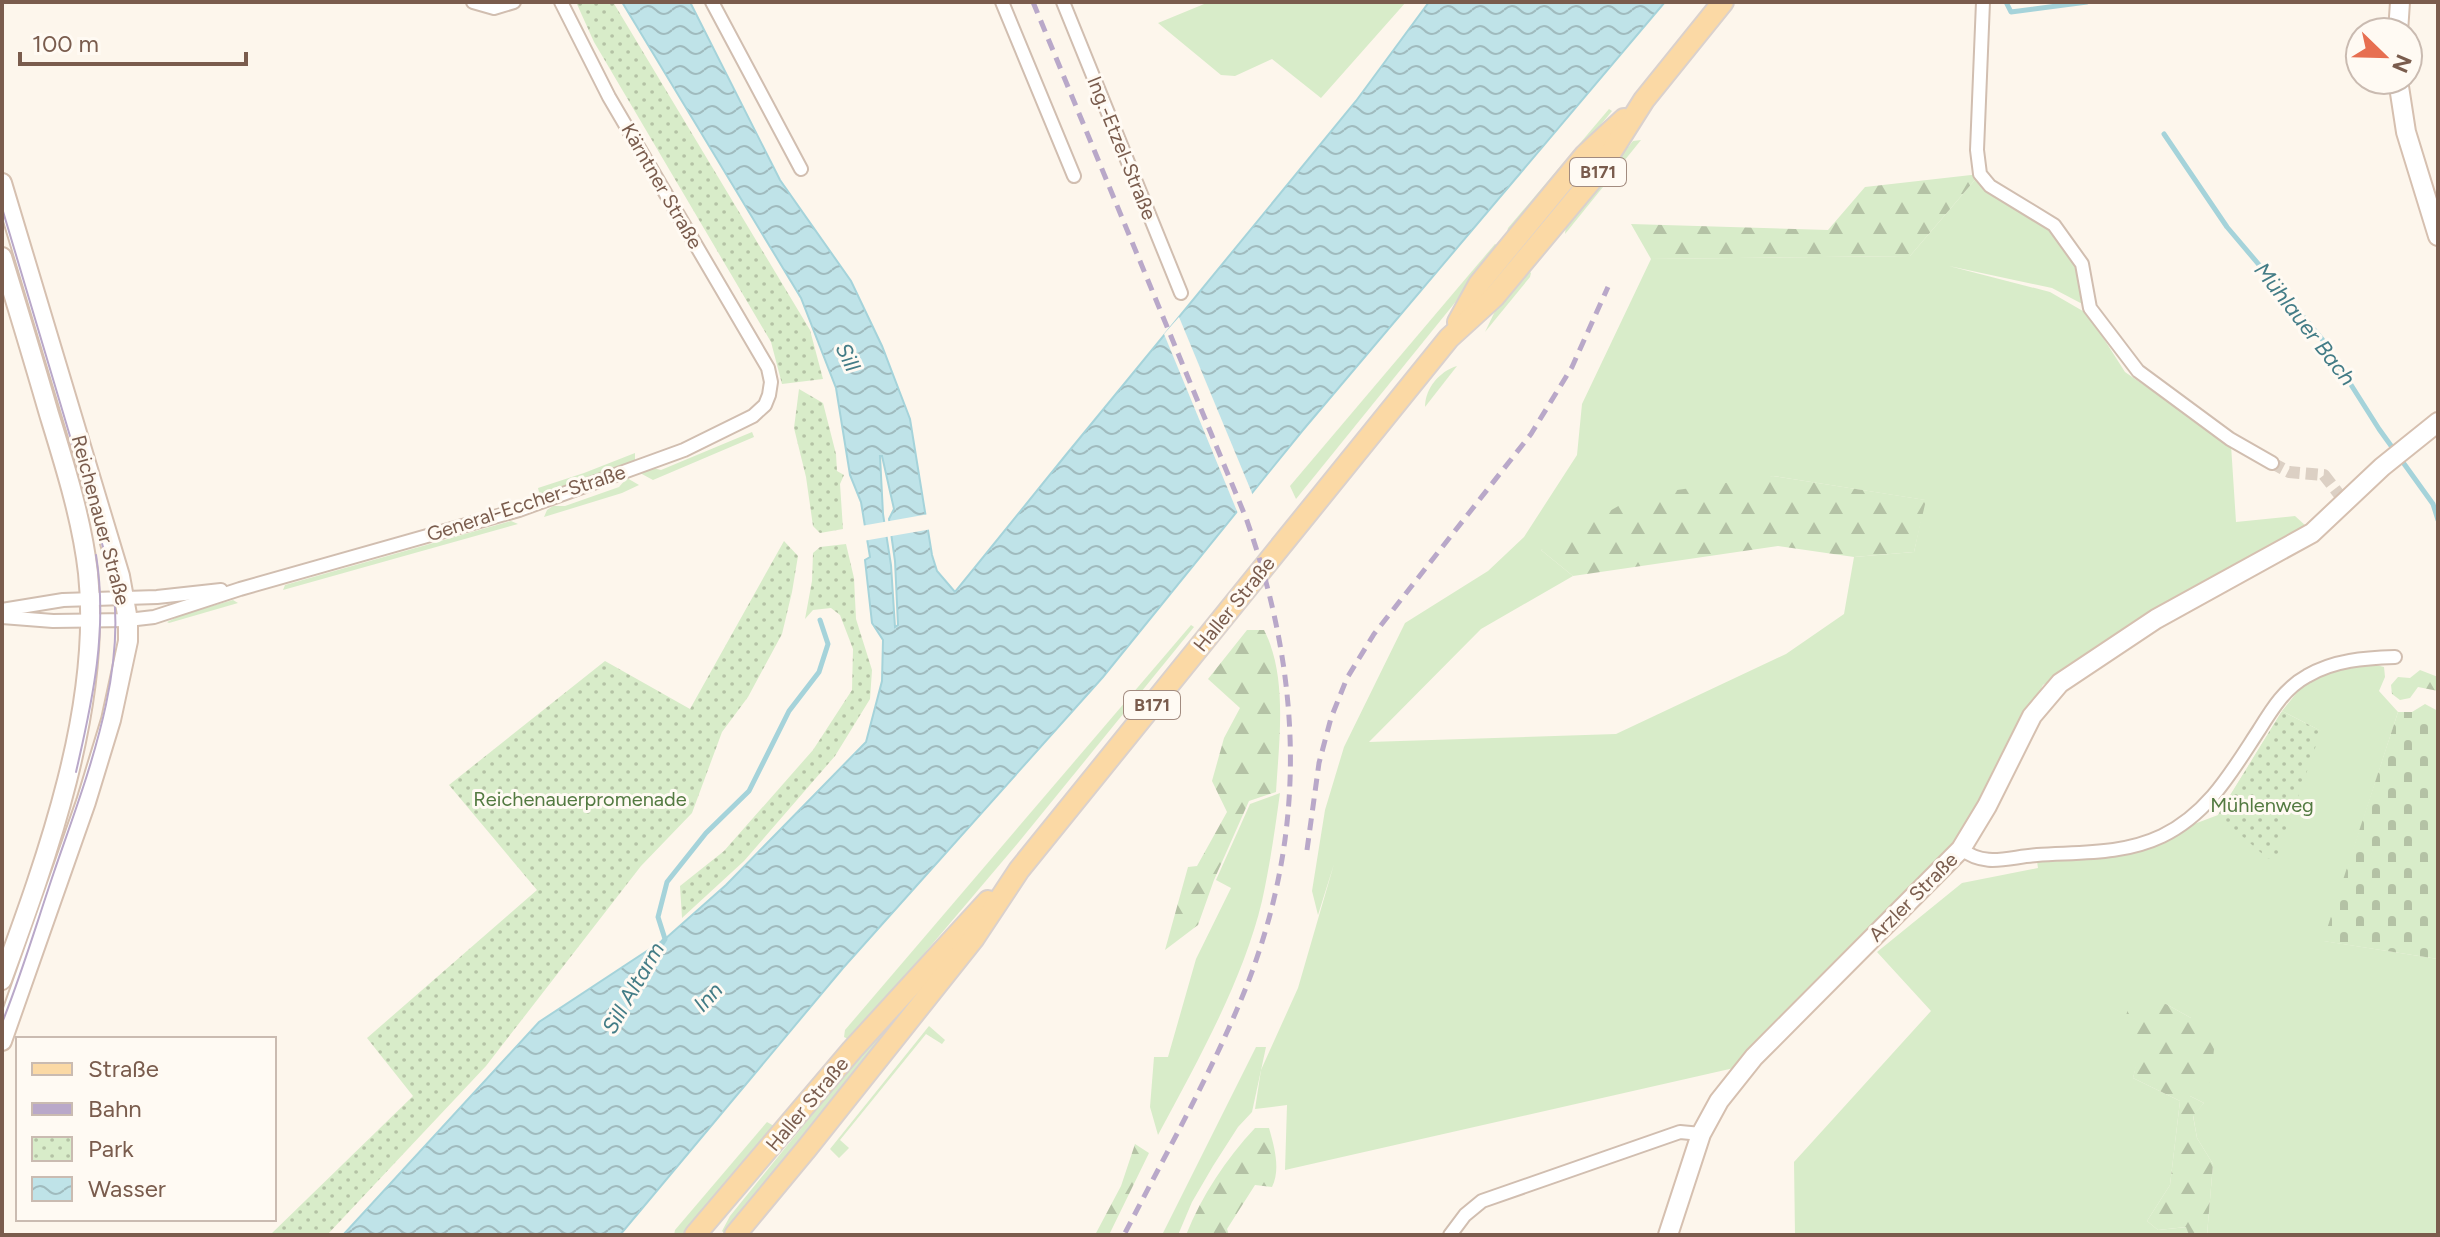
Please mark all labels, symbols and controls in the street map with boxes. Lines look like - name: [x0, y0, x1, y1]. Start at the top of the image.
- scale bar: [20, 16, 246, 66]
- north arrow: [2344, 16, 2424, 96]
- text: 100 m: [32, 29, 99, 58]
- text: N: [2386, 51, 2418, 77]
- street label: Ing.-Etzel-Straße: [1082, 73, 1162, 223]
- street label: Kärntner Straße: [616, 119, 708, 253]
- road number: B171: [1570, 158, 1626, 186]
- water label: Mühlauer Bach: [2249, 257, 2361, 391]
- water label: Sill: [830, 338, 866, 376]
- street label: Reichenauer Straße: [67, 432, 135, 608]
- street label: General-Eccher-Straße: [424, 459, 628, 546]
- street label: Haller Straße: [1188, 551, 1280, 656]
- road number: B171: [1124, 691, 1180, 719]
- park label: Reichenauerpromenade: [473, 787, 687, 811]
- park label: Mühlenweg: [2210, 793, 2314, 817]
- street label: Arzler Straße: [1863, 847, 1963, 947]
- water label: Sill Altarm: [596, 937, 670, 1039]
- water label: Inn: [688, 977, 728, 1017]
- legend: [16, 1037, 276, 1221]
- street label: Haller Straße: [761, 1052, 853, 1156]
- text: Straße: [88, 1054, 159, 1083]
- text: Bahn: [88, 1094, 142, 1123]
- text: Park: [88, 1134, 134, 1163]
- text: Wasser: [88, 1174, 166, 1203]

